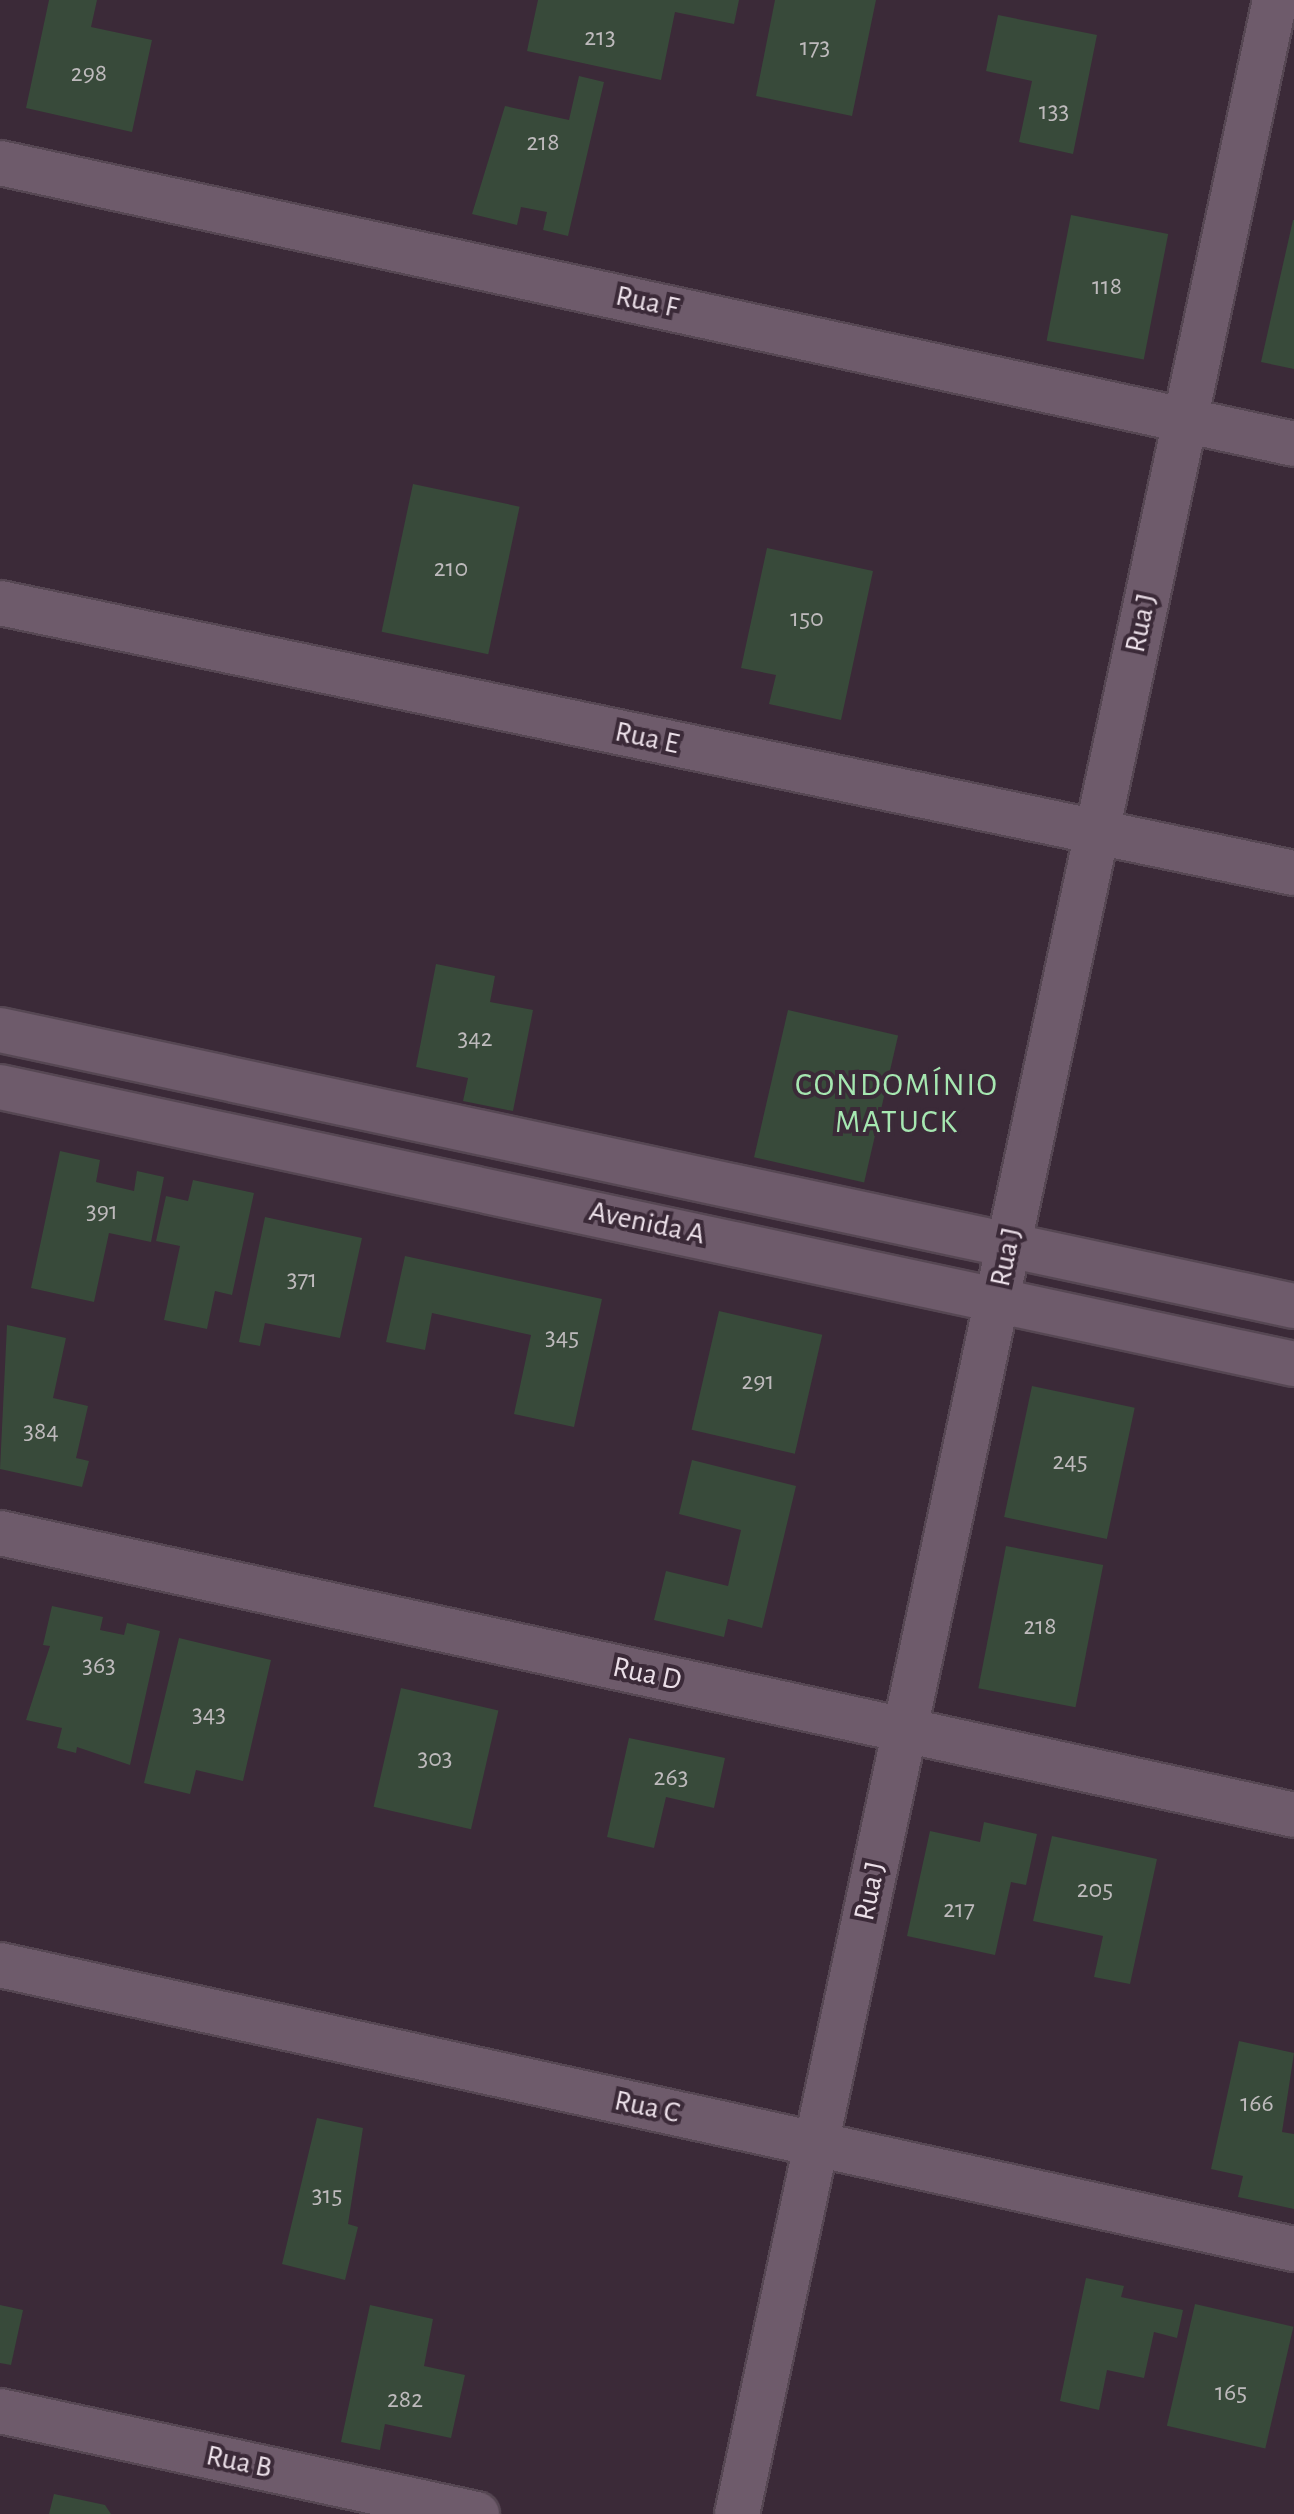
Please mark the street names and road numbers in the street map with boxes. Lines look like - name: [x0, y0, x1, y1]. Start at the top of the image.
- street label: Rua F: [612, 278, 682, 326]
- street label: Rua J: [1117, 590, 1165, 656]
- street label: Rua E: [612, 714, 682, 762]
- street label: Avenida A: [586, 1193, 708, 1253]
- street label: Rua J: [982, 1224, 1030, 1290]
- street label: Rua D: [609, 1649, 685, 1699]
- street label: Rua J: [846, 1858, 894, 1924]
- street label: Rua C: [611, 2083, 683, 2131]
- street label: Rua B: [203, 2438, 275, 2486]

